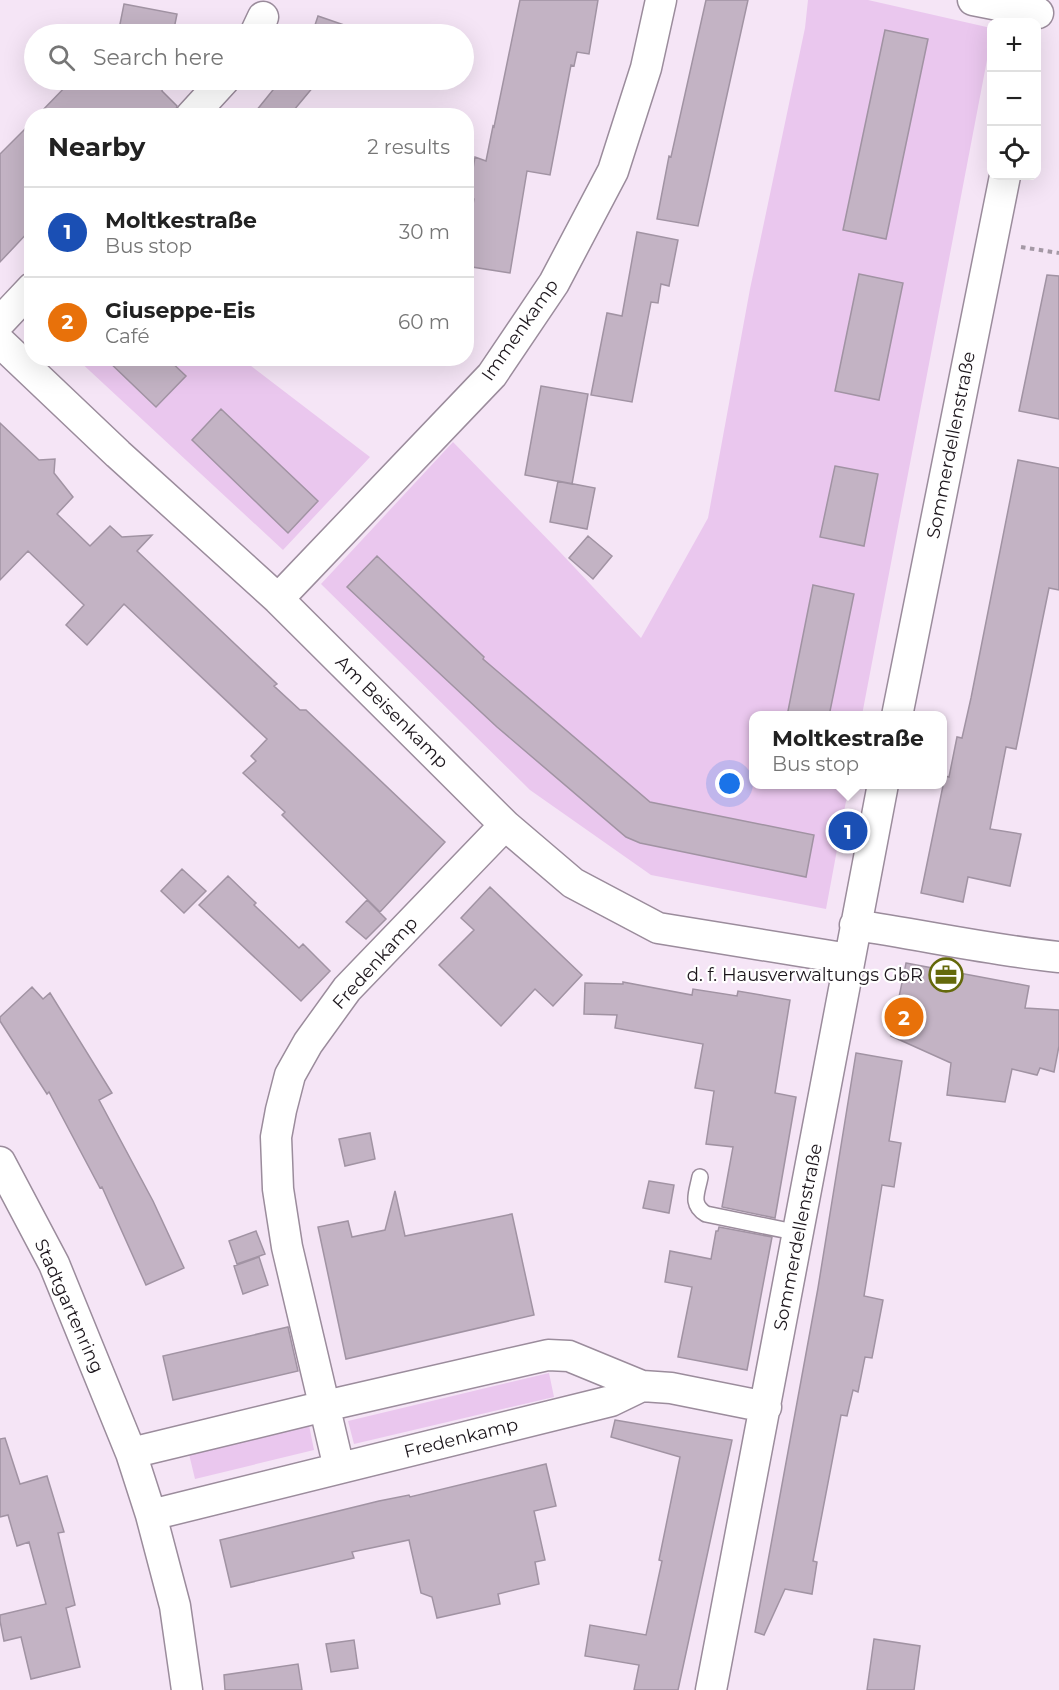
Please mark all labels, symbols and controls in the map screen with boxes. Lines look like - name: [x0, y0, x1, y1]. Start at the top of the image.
- map controls: [987, 18, 1041, 180]
- button: +: [987, 18, 1041, 72]
- search box: [24, 24, 474, 90]
- icon: search: [45, 41, 78, 74]
- text: Search here: [93, 44, 224, 71]
- button: −: [987, 72, 1041, 126]
- button: locate: [987, 126, 1041, 180]
- text: Nearby: [48, 131, 145, 163]
- text: 2 results: [367, 135, 450, 159]
- text: Moltkestraße: [105, 207, 257, 234]
- text: 1: [64, 220, 71, 244]
- text: 30 m: [399, 220, 450, 244]
- text: Bus stop: [105, 234, 192, 258]
- street label: Immenkamp: [477, 275, 563, 385]
- text: Giuseppe-Eis: [105, 297, 255, 324]
- text: 2: [62, 310, 73, 334]
- text: 60 m: [398, 310, 450, 334]
- text: Café: [105, 324, 150, 348]
- street label: Sommerdellenstraße: [922, 349, 980, 541]
- street label: Am Beisenkamp: [331, 651, 453, 773]
- popup: [749, 711, 947, 789]
- text: Moltkestraße: [772, 725, 924, 752]
- text: Bus stop: [772, 752, 859, 776]
- your location: [715, 769, 744, 798]
- pin: 1: [828, 808, 868, 854]
- street label: Fredenkamp: [328, 912, 422, 1014]
- office icon: d. f. Hausverwaltungs GbR: [928, 957, 964, 993]
- place label: d. f. Hausverwaltungs GbR: [687, 964, 923, 986]
- pin: 2: [884, 994, 924, 1040]
- street label: Sommerdellenstraße: [769, 1141, 827, 1333]
- street label: Stadtgartenring: [30, 1236, 108, 1376]
- street label: Fredenkamp: [402, 1413, 520, 1463]

